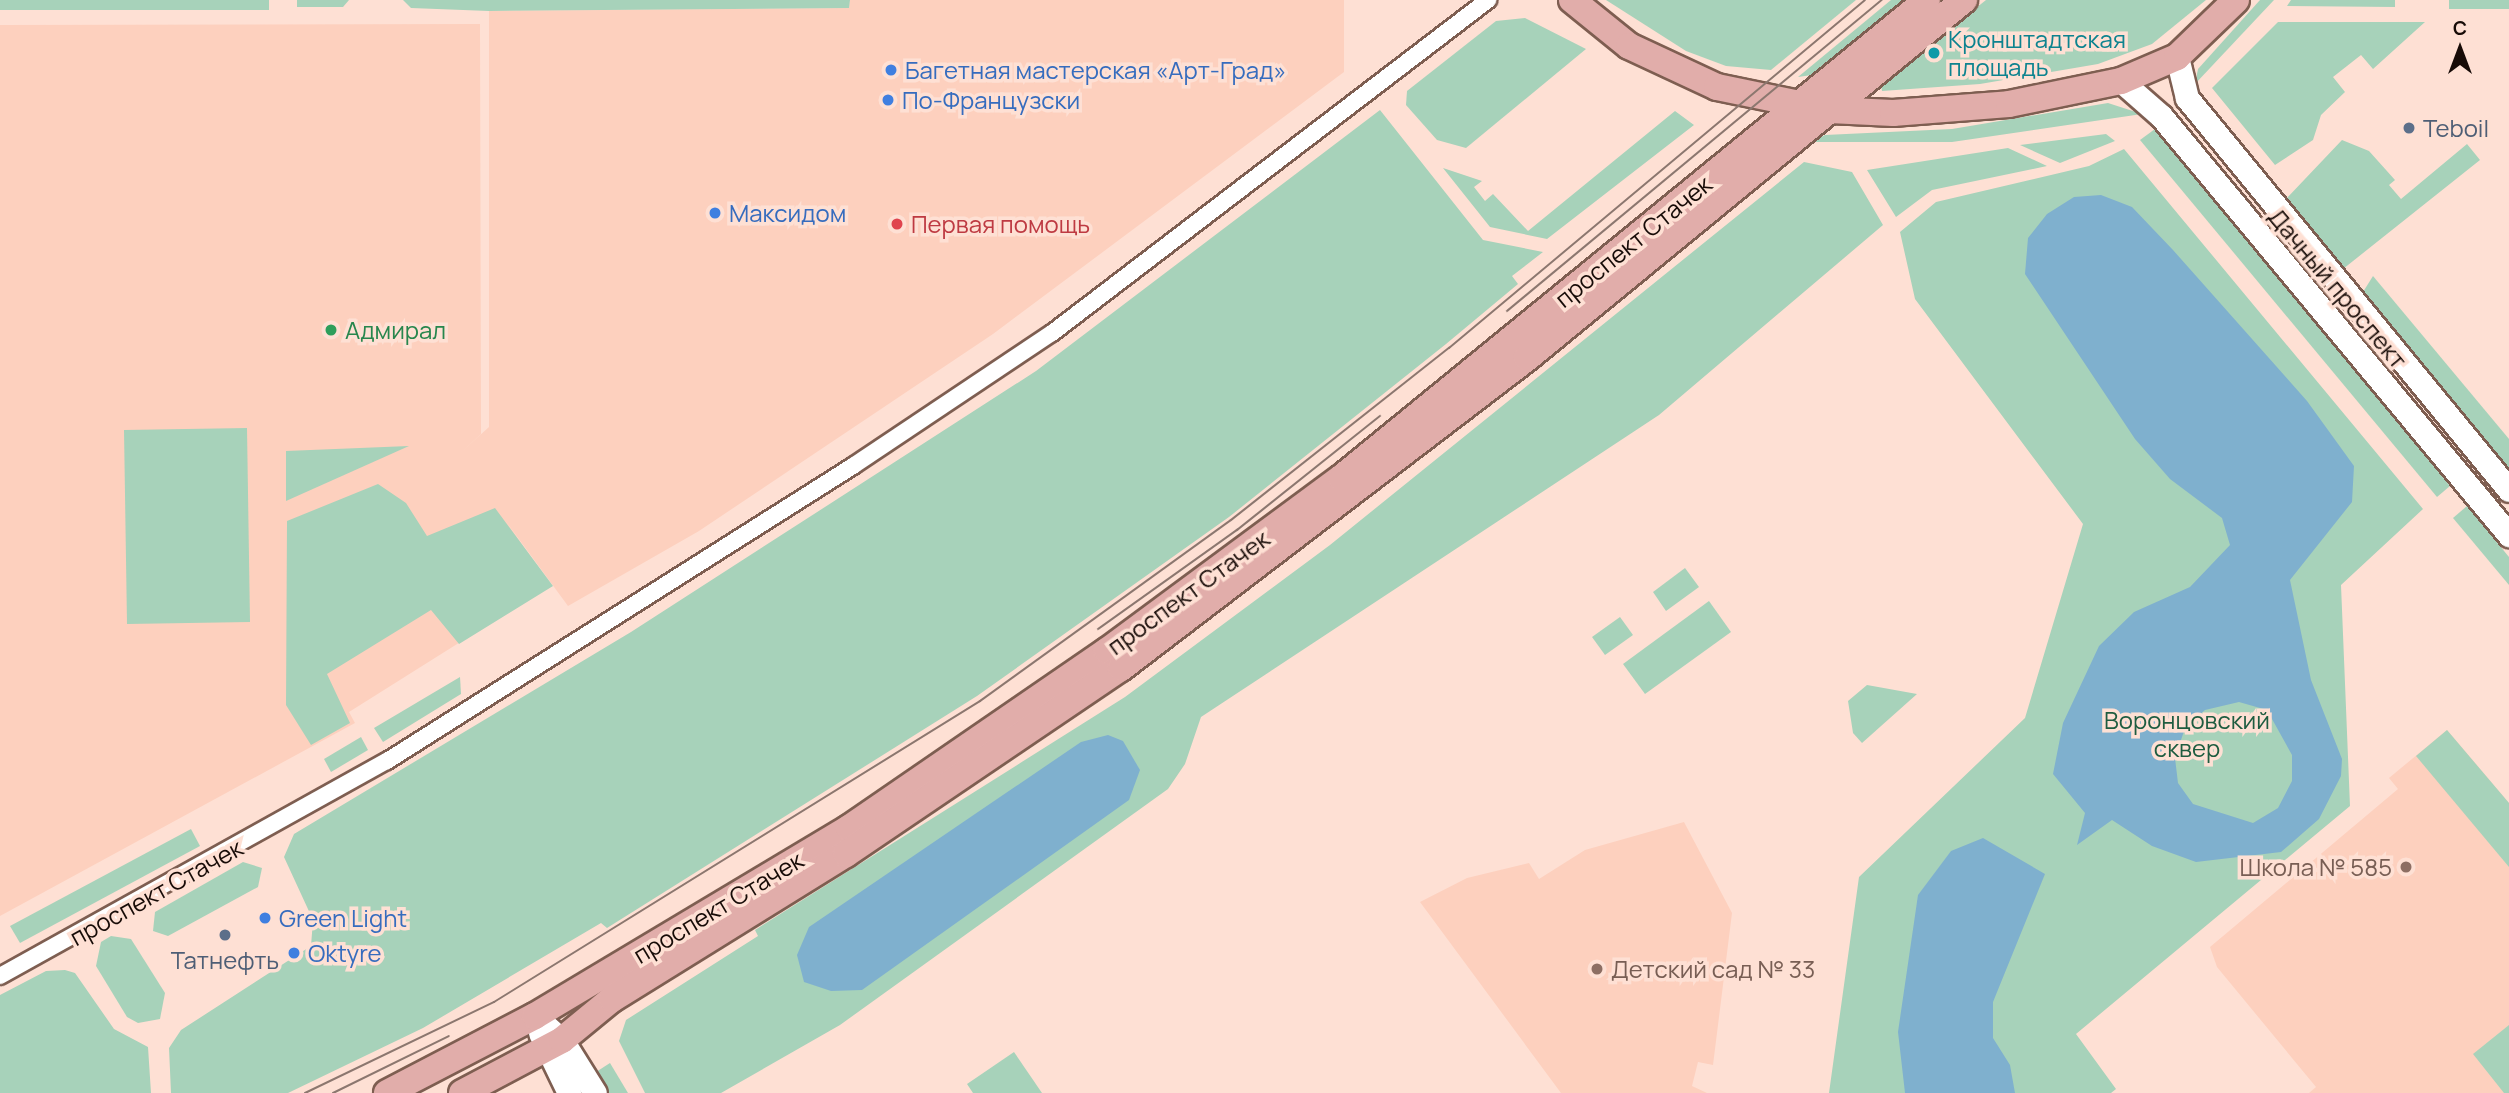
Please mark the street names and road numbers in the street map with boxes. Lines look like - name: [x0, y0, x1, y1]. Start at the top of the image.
- street label: проспект Стачек: [1549, 169, 1717, 313]
- street label: Дачный проспект: [2263, 202, 2413, 374]
- street label: проспект Стачек: [1101, 524, 1275, 660]
- street label: проспект Стачек: [65, 833, 247, 951]
- street label: проспект Стачек: [628, 845, 808, 969]

